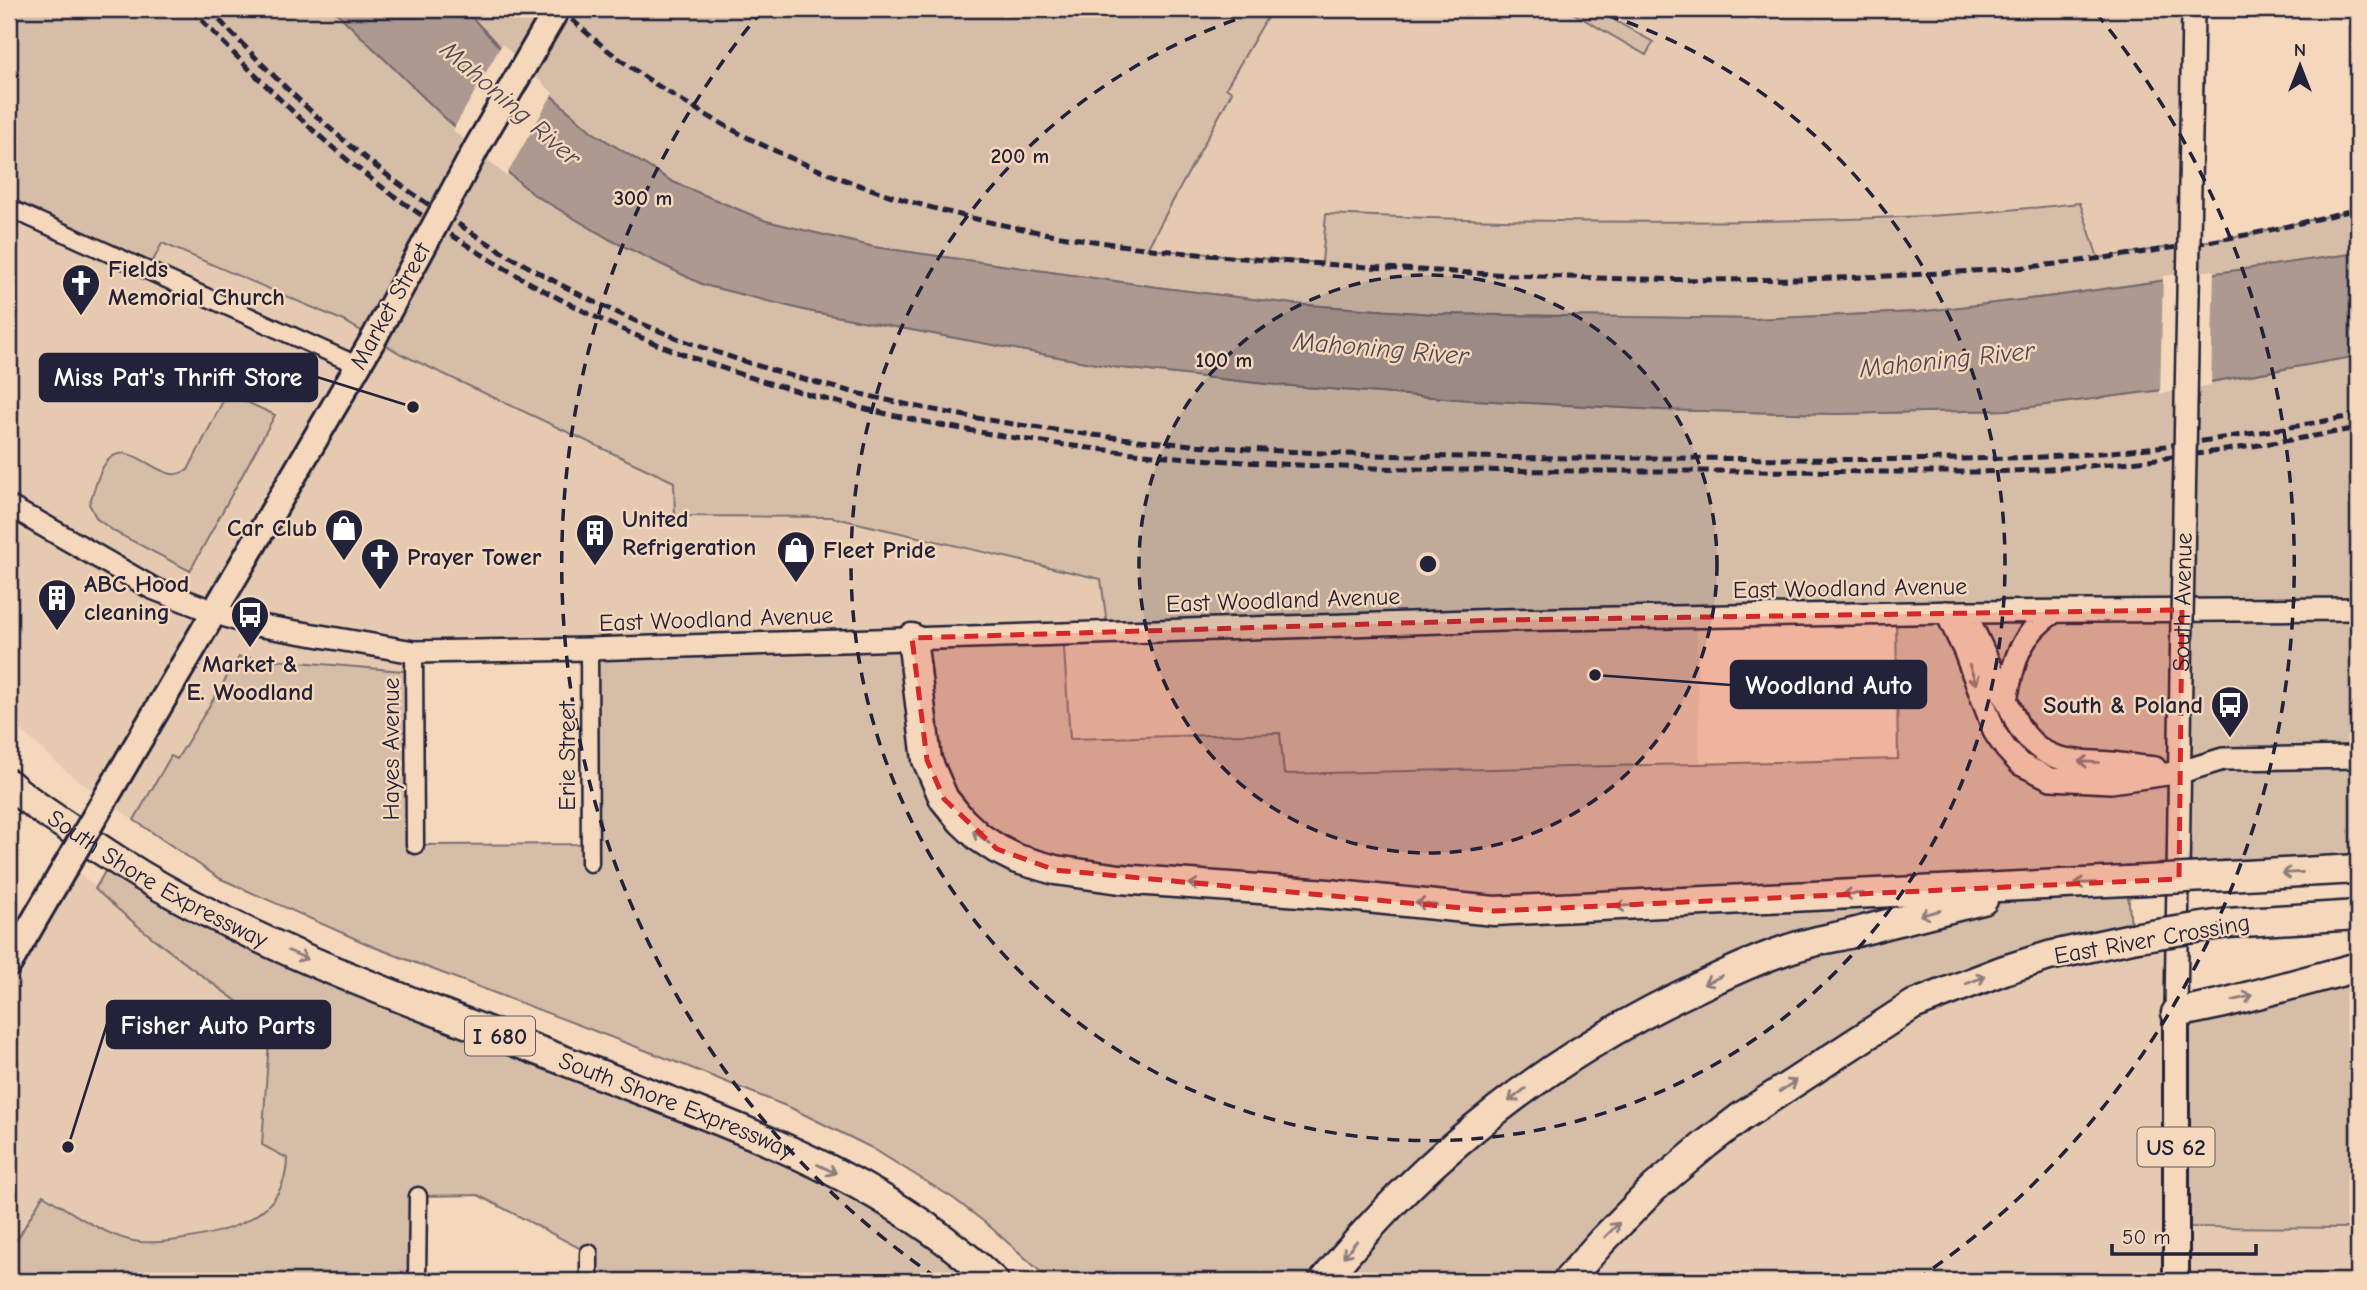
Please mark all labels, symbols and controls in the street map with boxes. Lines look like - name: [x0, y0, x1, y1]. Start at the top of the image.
- north arrow: [2266, 32, 2336, 102]
- water label: Mahoning River: [433, 34, 588, 174]
- text: N: [2294, 39, 2306, 61]
- text: 200 m: [991, 144, 1049, 168]
- text: 300 m: [614, 186, 672, 210]
- street label: Market Street: [344, 237, 437, 374]
- place label: Fields Memorial Church: [108, 255, 285, 311]
- church icon: Fields Memorial Church: [60, 262, 102, 317]
- water label: Mahoning River: [1291, 326, 1471, 372]
- water label: Mahoning River: [1857, 336, 2038, 384]
- text: 100 m: [1196, 348, 1252, 372]
- callout: Miss Pat's Thrift Store: [40, 354, 317, 401]
- text: Miss Pat's Thrift Store: [54, 363, 303, 393]
- place label: United Refrigeration: [622, 505, 756, 561]
- shop icon: Car Club: [323, 507, 365, 562]
- building icon: United Refrigeration: [574, 512, 616, 567]
- place label: Car Club: [227, 514, 317, 542]
- shop icon: Fleet Pride: [775, 529, 817, 584]
- street label: South Avenue: [2167, 532, 2198, 672]
- church icon: Prayer Tower: [359, 536, 401, 591]
- place label: Fleet Pride: [823, 536, 936, 564]
- place label: Prayer Tower: [407, 543, 542, 571]
- centre of rings: [1416, 552, 1440, 576]
- place label: ABC Hood cleaning: [84, 570, 189, 626]
- street label: East Woodland Avenue: [1733, 572, 1967, 604]
- building icon: ABC Hood cleaning: [36, 577, 78, 632]
- street label: East Woodland Avenue: [1165, 582, 1401, 618]
- bus stop icon: Market & E. Woodland: [229, 594, 271, 649]
- street label: East Woodland Avenue: [598, 601, 834, 637]
- place label: Market & E. Woodland: [186, 650, 314, 706]
- callout: Woodland Auto: [1731, 661, 1926, 708]
- one-way arrow: [1968, 663, 1981, 685]
- text: Woodland Auto: [1746, 671, 1912, 701]
- street label: Hayes Avenue: [377, 677, 405, 821]
- bus stop icon: South & Poland: [2209, 684, 2251, 739]
- place label: South & Poland: [2043, 691, 2203, 719]
- street label: Erie Street: [553, 700, 581, 811]
- one-way arrow: [2078, 756, 2101, 769]
- street label: South Shore Expressway: [42, 804, 273, 954]
- one-way arrow: [971, 830, 990, 845]
- one-way arrow: [2281, 866, 2304, 879]
- one-way arrow: [2074, 876, 2097, 889]
- one-way arrow: [1188, 878, 1211, 891]
- one-way arrow: [1842, 887, 1865, 900]
- one-way arrow: [1415, 898, 1438, 911]
- one-way arrow: [1614, 899, 1637, 912]
- one-way arrow: [1919, 907, 1942, 920]
- street label: East River Crossing: [2052, 908, 2252, 970]
- one-way arrow: [287, 949, 308, 962]
- one-way arrow: [1965, 973, 1987, 986]
- one-way arrow: [1703, 974, 1724, 987]
- one-way arrow: [2231, 991, 2254, 1004]
- callout: Fisher Auto Parts: [107, 1001, 330, 1048]
- text: Fisher Auto Parts: [121, 1011, 315, 1041]
- road number: I 680: [465, 1016, 535, 1056]
- street label: South Shore Expressway: [555, 1046, 799, 1165]
- one-way arrow: [1778, 1079, 1797, 1094]
- one-way arrow: [1509, 1087, 1527, 1102]
- road number: US 62: [2138, 1128, 2214, 1166]
- one-way arrow: [816, 1162, 837, 1176]
- scale bar: [2112, 1213, 2255, 1257]
- one-way arrow: [1604, 1222, 1621, 1239]
- text: 50 m: [2122, 1225, 2171, 1249]
- one-way arrow: [1342, 1239, 1358, 1257]

